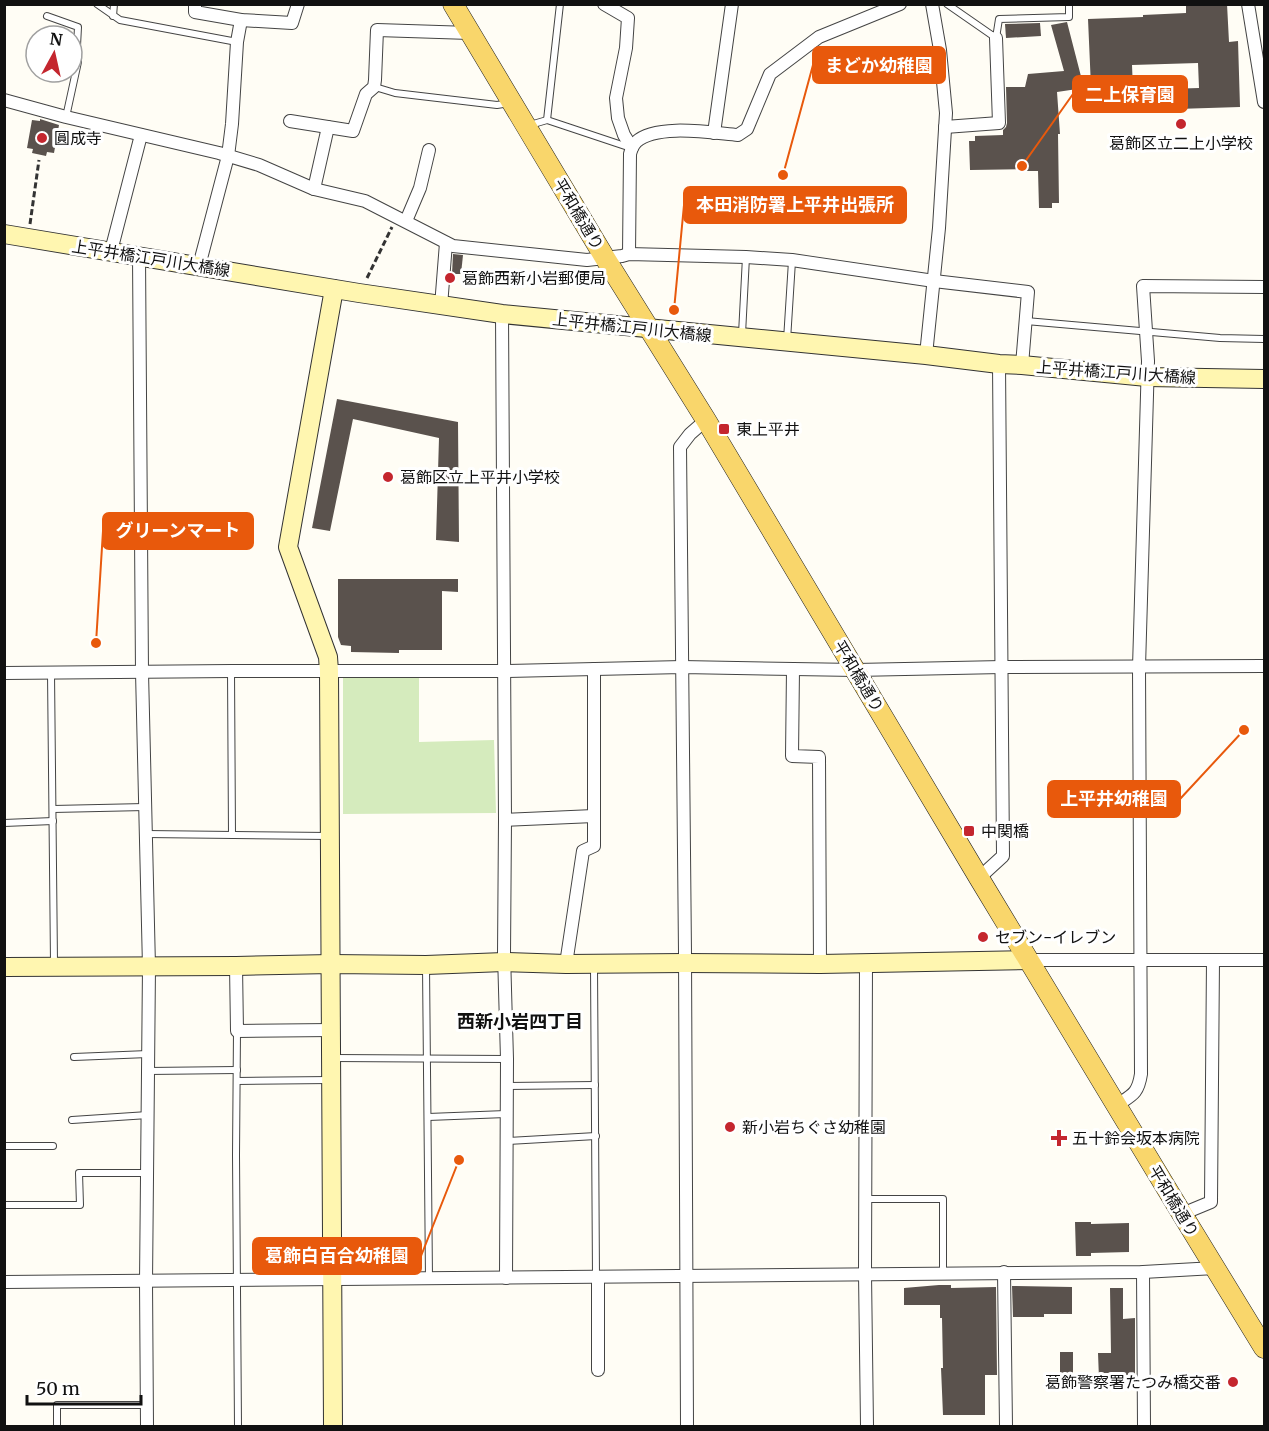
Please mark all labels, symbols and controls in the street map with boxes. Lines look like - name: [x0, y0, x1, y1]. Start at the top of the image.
- north arrow: [24, 24, 84, 84]
- text: N: [48, 28, 64, 50]
- callout: まどか幼稚園: [813, 47, 945, 83]
- text: まどか幼稚園: [825, 54, 933, 77]
- callout: 二上保育園: [1073, 76, 1187, 112]
- text: 二上保育園: [1085, 83, 1175, 106]
- marker: 葛飾区立二上小学校: [1174, 117, 1188, 131]
- place label: 圓成寺: [54, 128, 102, 148]
- marker: 圓成寺: [35, 131, 49, 145]
- place label: 葛飾区立二上小学校: [1109, 133, 1253, 153]
- street label: 平和橋通り: [550, 175, 608, 253]
- callout: 本田消防署上平井出張所: [684, 187, 906, 223]
- text: 本田消防署上平井出張所: [696, 193, 894, 216]
- street label: 上平井橋江戸川大橋線: [70, 236, 232, 280]
- place label: 葛飾西新小岩郵便局: [462, 268, 606, 288]
- marker: 葛飾西新小岩郵便局: [443, 271, 457, 285]
- street label: 上平井橋江戸川大橋線: [551, 309, 713, 345]
- street label: 上平井橋江戸川大橋線: [1035, 356, 1197, 388]
- place label: 東上平井: [736, 419, 800, 439]
- marker: 東上平井: [717, 422, 731, 436]
- place label: 葛飾区立上平井小学校: [400, 467, 560, 487]
- marker: 葛飾区立上平井小学校: [381, 470, 395, 484]
- callout: グリーンマート: [103, 513, 253, 549]
- text: グリーンマート: [115, 519, 241, 542]
- street label: 平和橋通り: [830, 637, 888, 715]
- callout: 上平井幼稚園: [1048, 781, 1180, 817]
- text: 上平井幼稚園: [1060, 787, 1168, 810]
- place label: 中関橋: [981, 821, 1029, 841]
- marker: 中関橋: [962, 824, 976, 838]
- place label: セブン-イレブン: [995, 927, 1116, 947]
- marker: セブン-イレブン: [976, 930, 990, 944]
- district label: 西新小岩四丁目: [457, 1010, 583, 1033]
- place label: 新小岩ちぐさ幼稚園: [742, 1117, 886, 1137]
- marker: 新小岩ちぐさ幼稚園: [723, 1120, 737, 1134]
- place label: 五十鈴会坂本病院: [1072, 1128, 1200, 1148]
- marker: 五十鈴会坂本病院: [1050, 1129, 1068, 1147]
- street label: 平和橋通り: [1145, 1162, 1203, 1240]
- callout: 葛飾白百合幼稚園: [253, 1238, 421, 1274]
- text: 葛飾白百合幼稚園: [265, 1244, 409, 1267]
- scale bar: [27, 1368, 141, 1406]
- place label: 葛飾警察署たつみ橋交番: [1045, 1372, 1221, 1392]
- marker: 葛飾警察署たつみ橋交番: [1226, 1375, 1240, 1389]
- text: 50 m: [36, 1377, 80, 1400]

